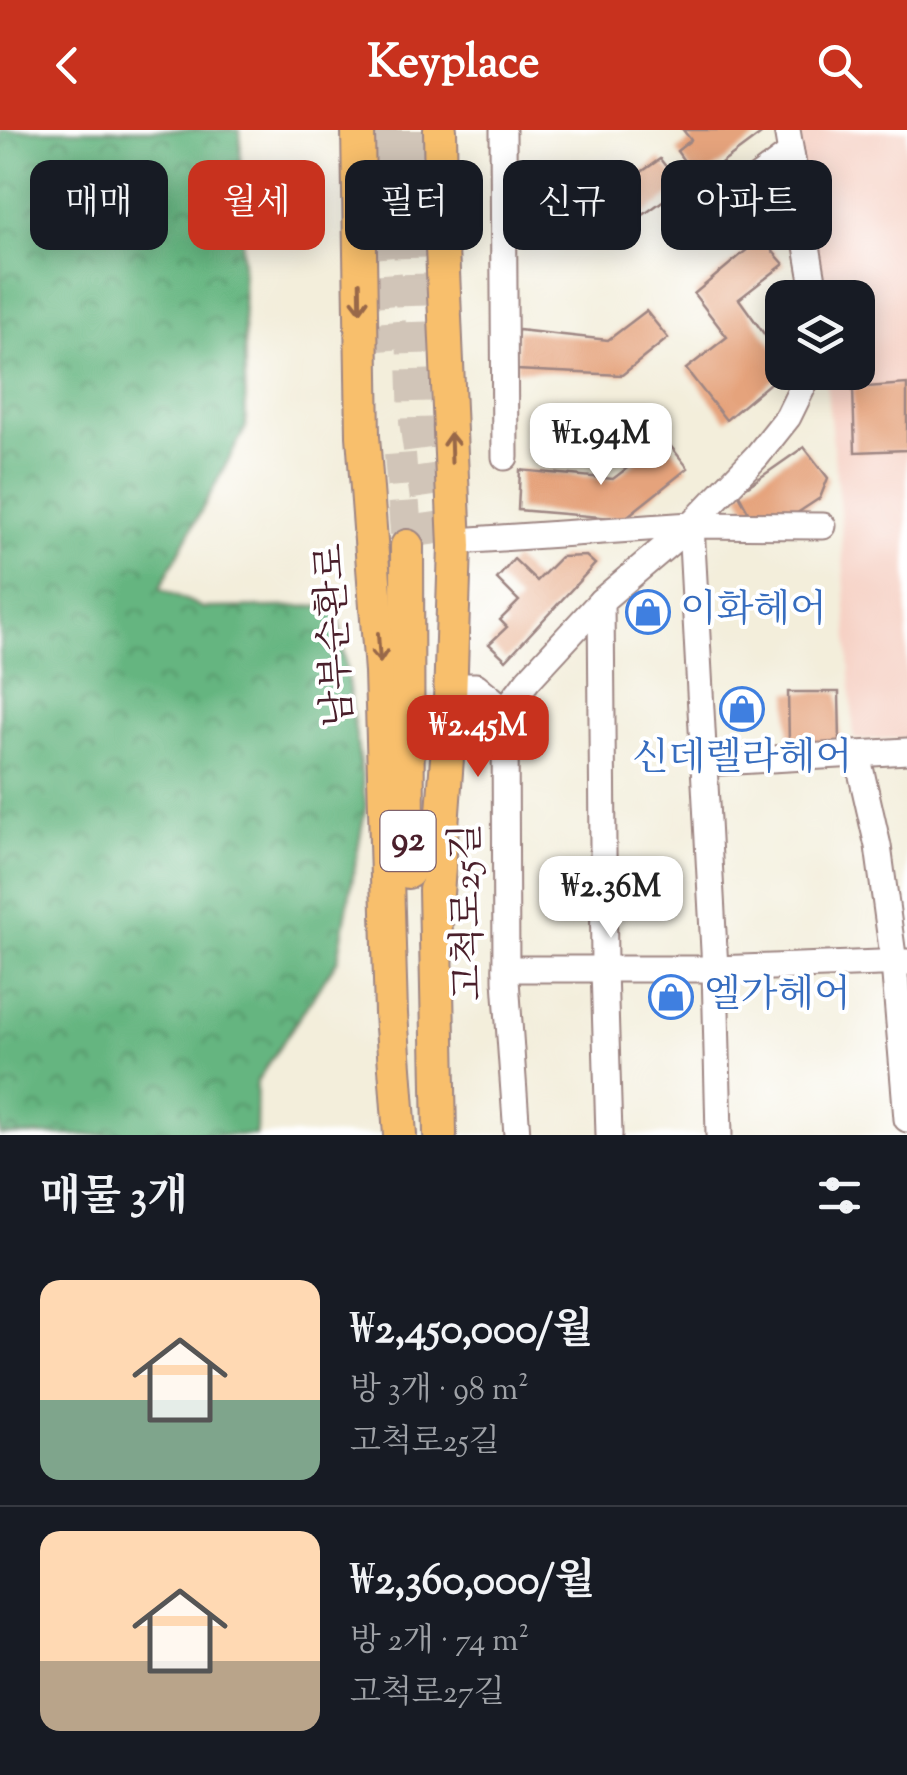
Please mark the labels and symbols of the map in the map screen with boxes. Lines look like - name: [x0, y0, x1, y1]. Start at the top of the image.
- one-way arrow: [351, 281, 370, 313]
- pin: ₩1.94M: [520, 403, 682, 488]
- one-way arrow: [441, 433, 460, 465]
- street label: 남부순환로: [305, 542, 369, 728]
- place label: 이화헤어: [680, 585, 827, 639]
- shop icon: 이화헤어: [625, 589, 671, 635]
- one-way arrow: [370, 631, 389, 663]
- shop icon: 신데렐라헤어: [719, 686, 765, 732]
- pin: ₩2.45M: [397, 695, 559, 780]
- place label: 신데렐라헤어: [632, 733, 852, 787]
- road number: 92: [380, 811, 436, 871]
- street label: 고척로25길: [441, 823, 499, 1001]
- pin: ₩2.36M: [530, 856, 692, 941]
- place label: 엘가헤어: [704, 970, 851, 1024]
- shop icon: 엘가헤어: [648, 974, 694, 1020]

